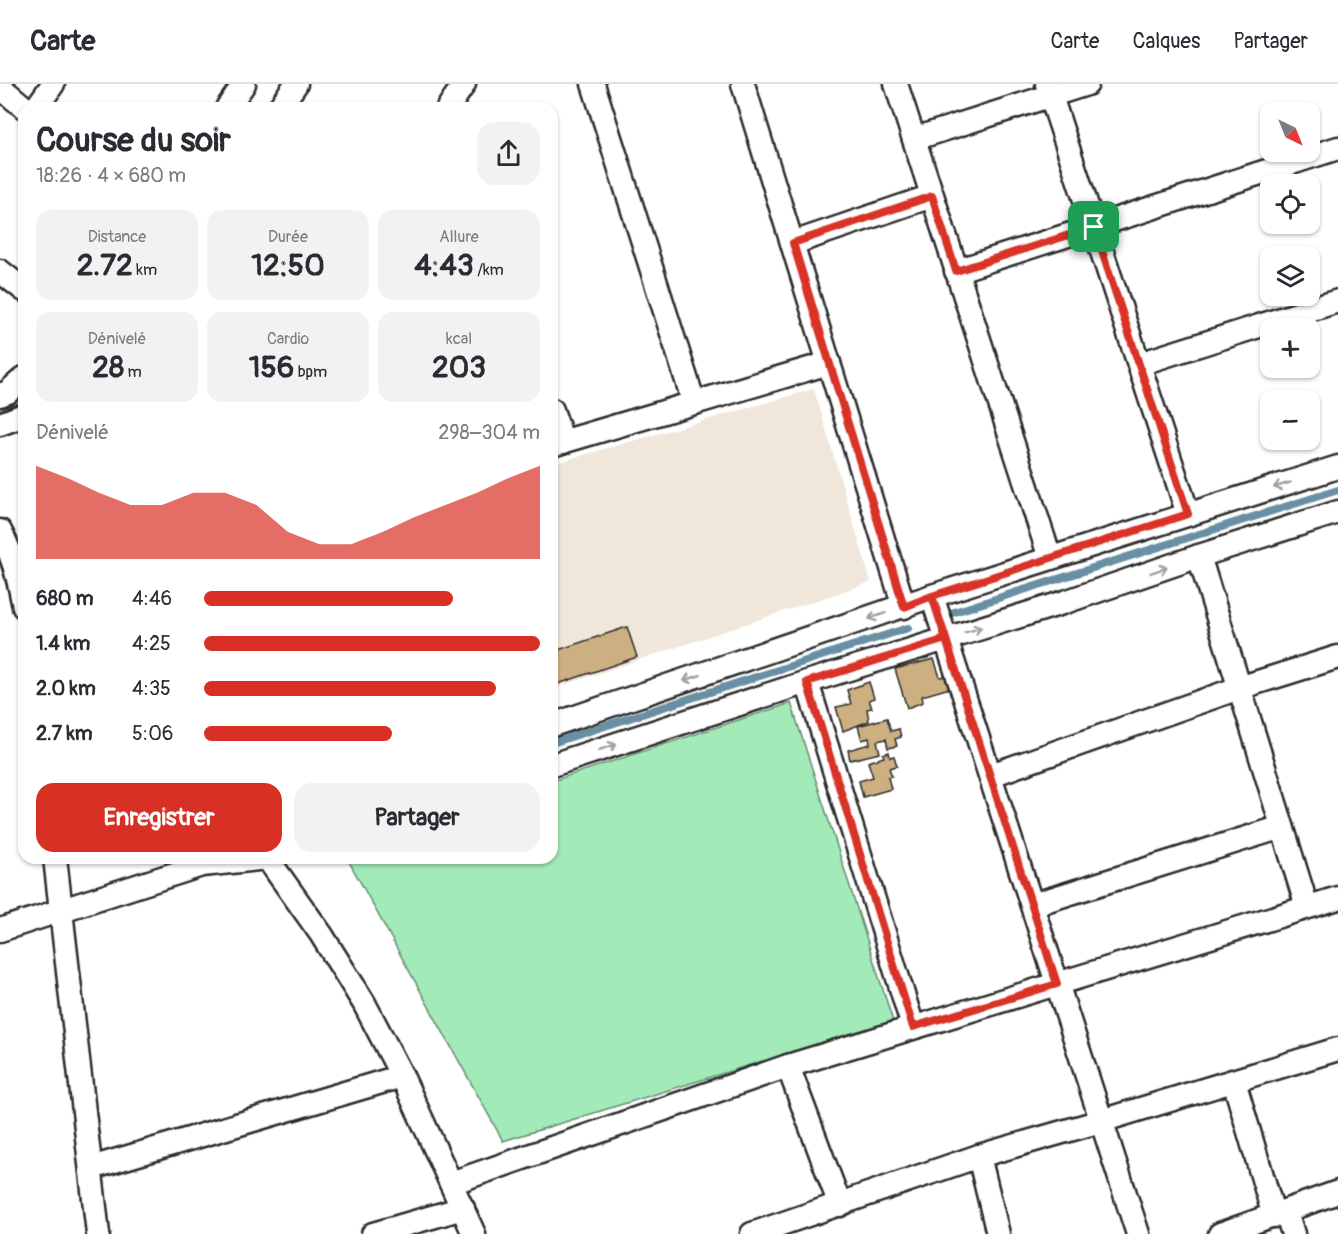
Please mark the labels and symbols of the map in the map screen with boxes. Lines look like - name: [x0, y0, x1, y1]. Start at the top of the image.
- north arrow: [1260, 102, 1320, 162]
- pin: [1068, 201, 1119, 252]
- one-way arrow: [1273, 480, 1292, 491]
- one-way arrow: [1149, 563, 1168, 574]
- one-way arrow: [868, 611, 887, 622]
- one-way arrow: [963, 624, 982, 635]
- one-way arrow: [683, 673, 702, 684]
- one-way arrow: [598, 741, 617, 752]

